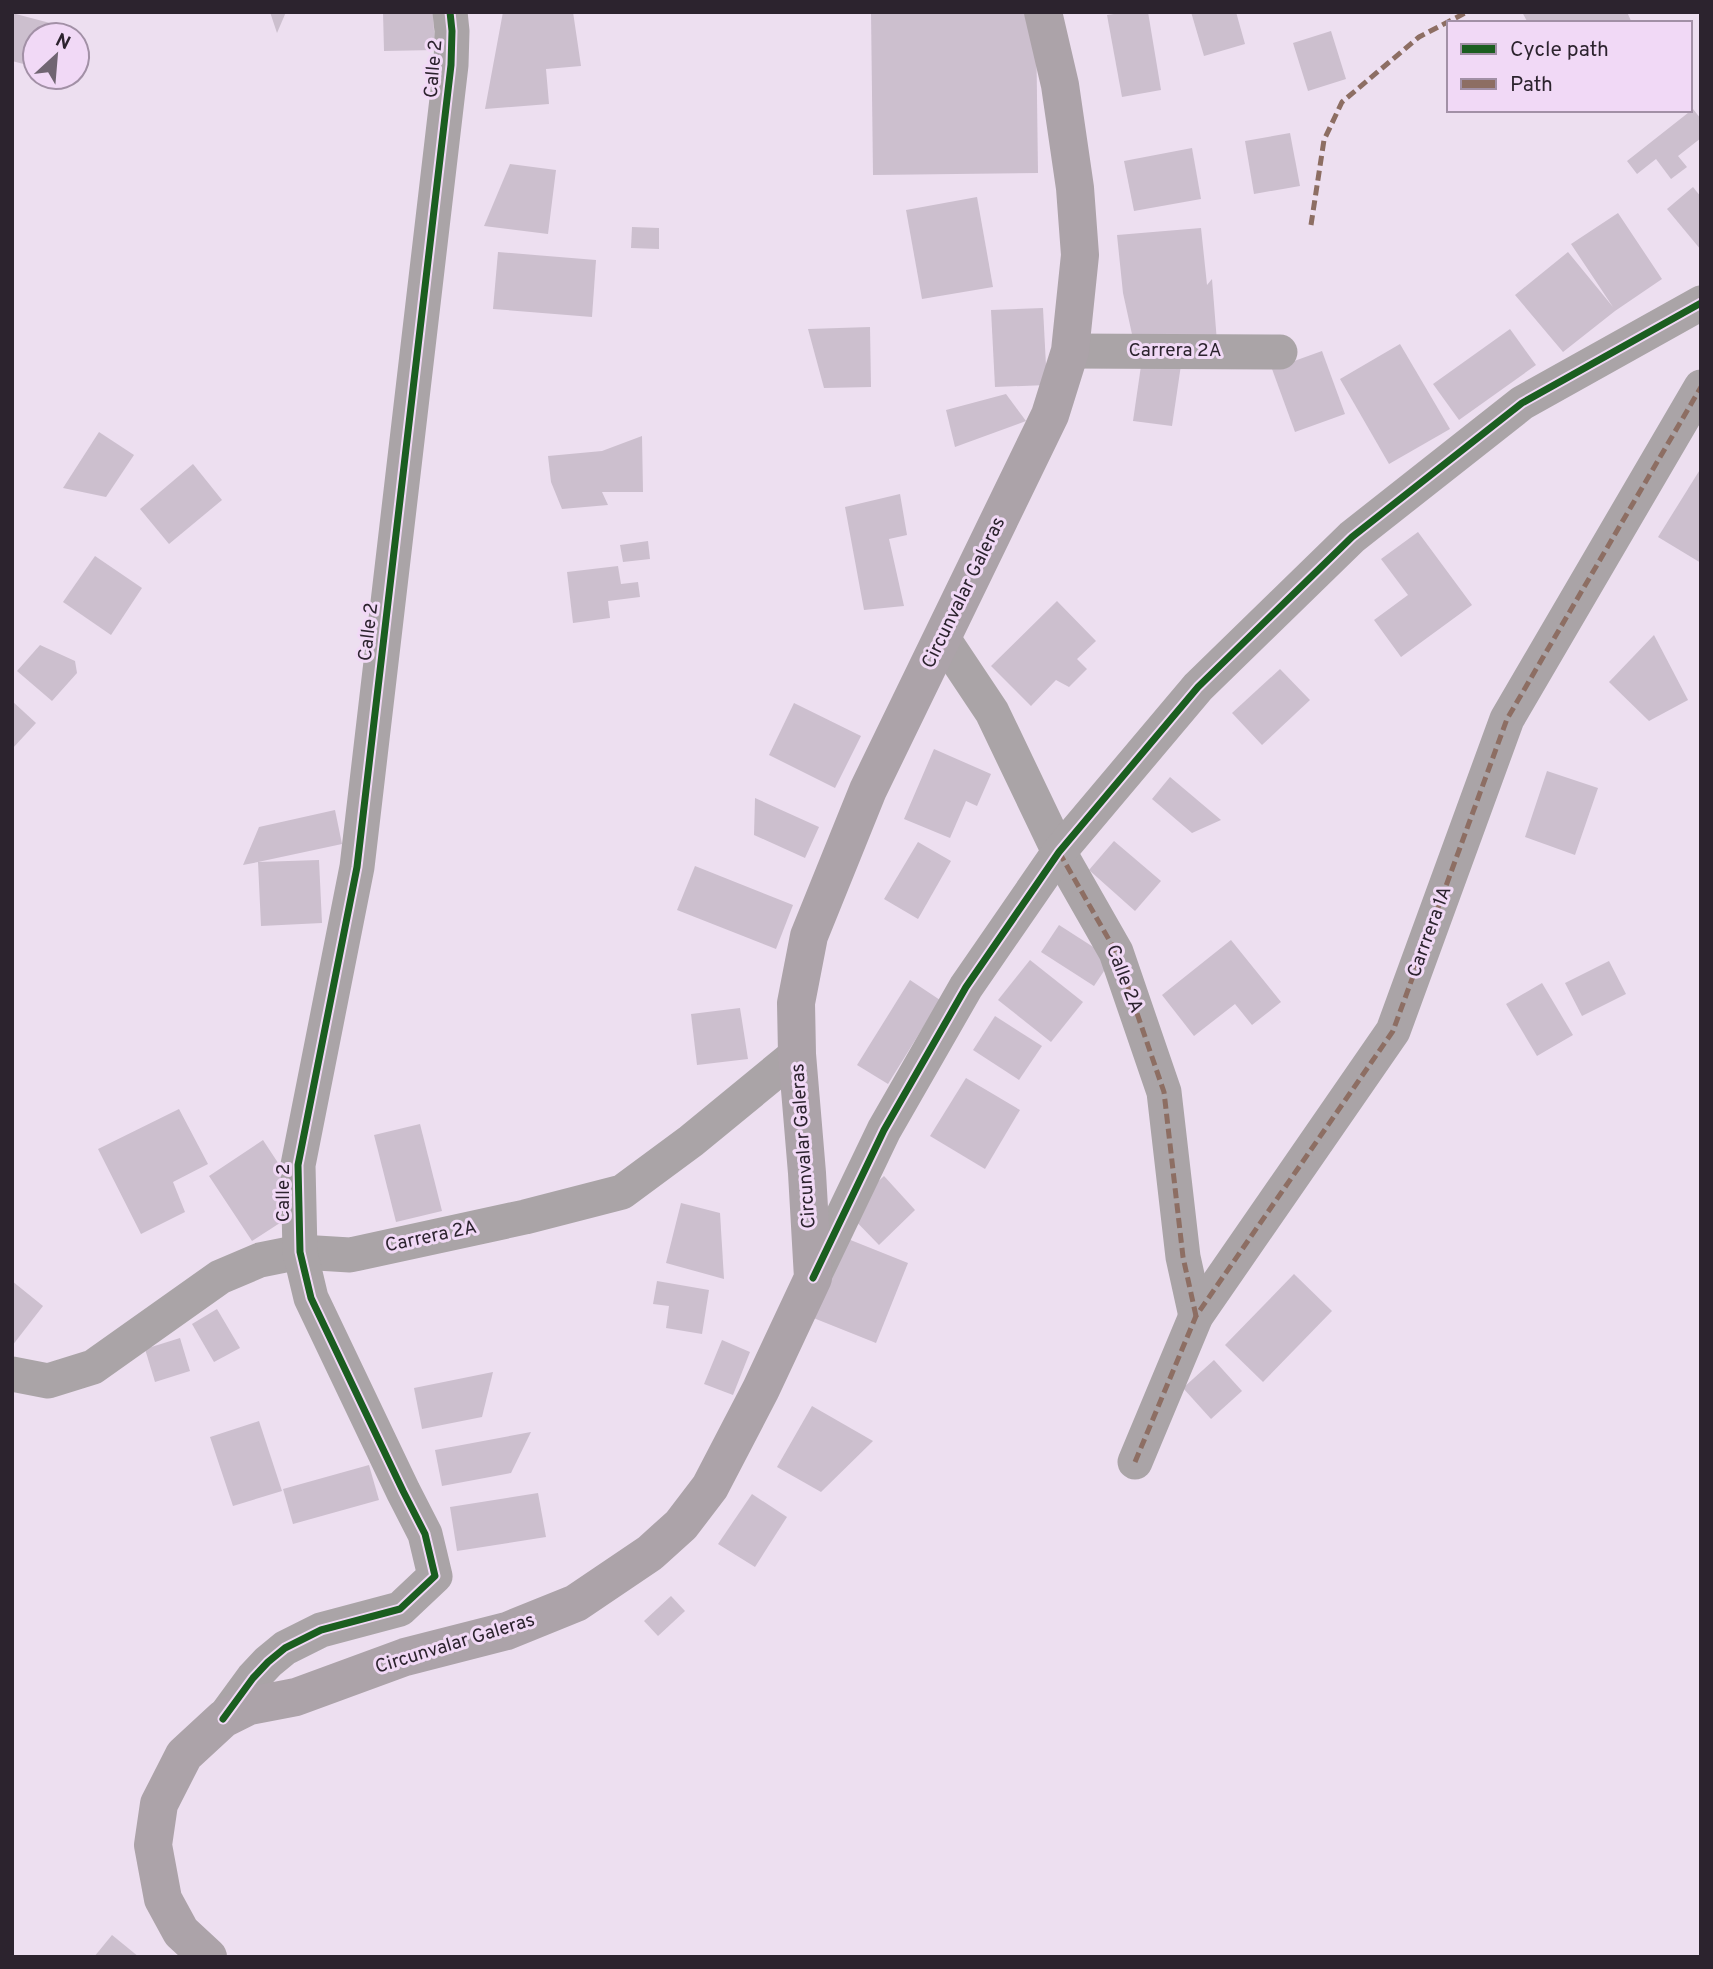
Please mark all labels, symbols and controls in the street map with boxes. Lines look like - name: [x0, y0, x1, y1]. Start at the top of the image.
- north arrow: [21, 21, 91, 91]
- legend: [1447, 21, 1692, 112]
- text: N: [51, 29, 74, 56]
- text: Cycle path: [1510, 37, 1609, 64]
- street label: Calle 2: [419, 39, 449, 99]
- text: Path: [1510, 72, 1553, 99]
- street label: Carrera 2A: [1128, 339, 1222, 363]
- street label: Circunvalar Galeras: [917, 513, 1011, 673]
- street label: Calle 2: [354, 601, 384, 663]
- street label: Carrrera 1A: [1402, 883, 1458, 981]
- street label: Calle 2A: [1100, 941, 1148, 1017]
- street label: Circunvalar Galeras: [786, 1063, 822, 1229]
- street label: Calle 2: [272, 1164, 296, 1222]
- street label: Carrera 2A: [383, 1216, 479, 1258]
- street label: Circunvalar Galeras: [372, 1608, 538, 1680]

